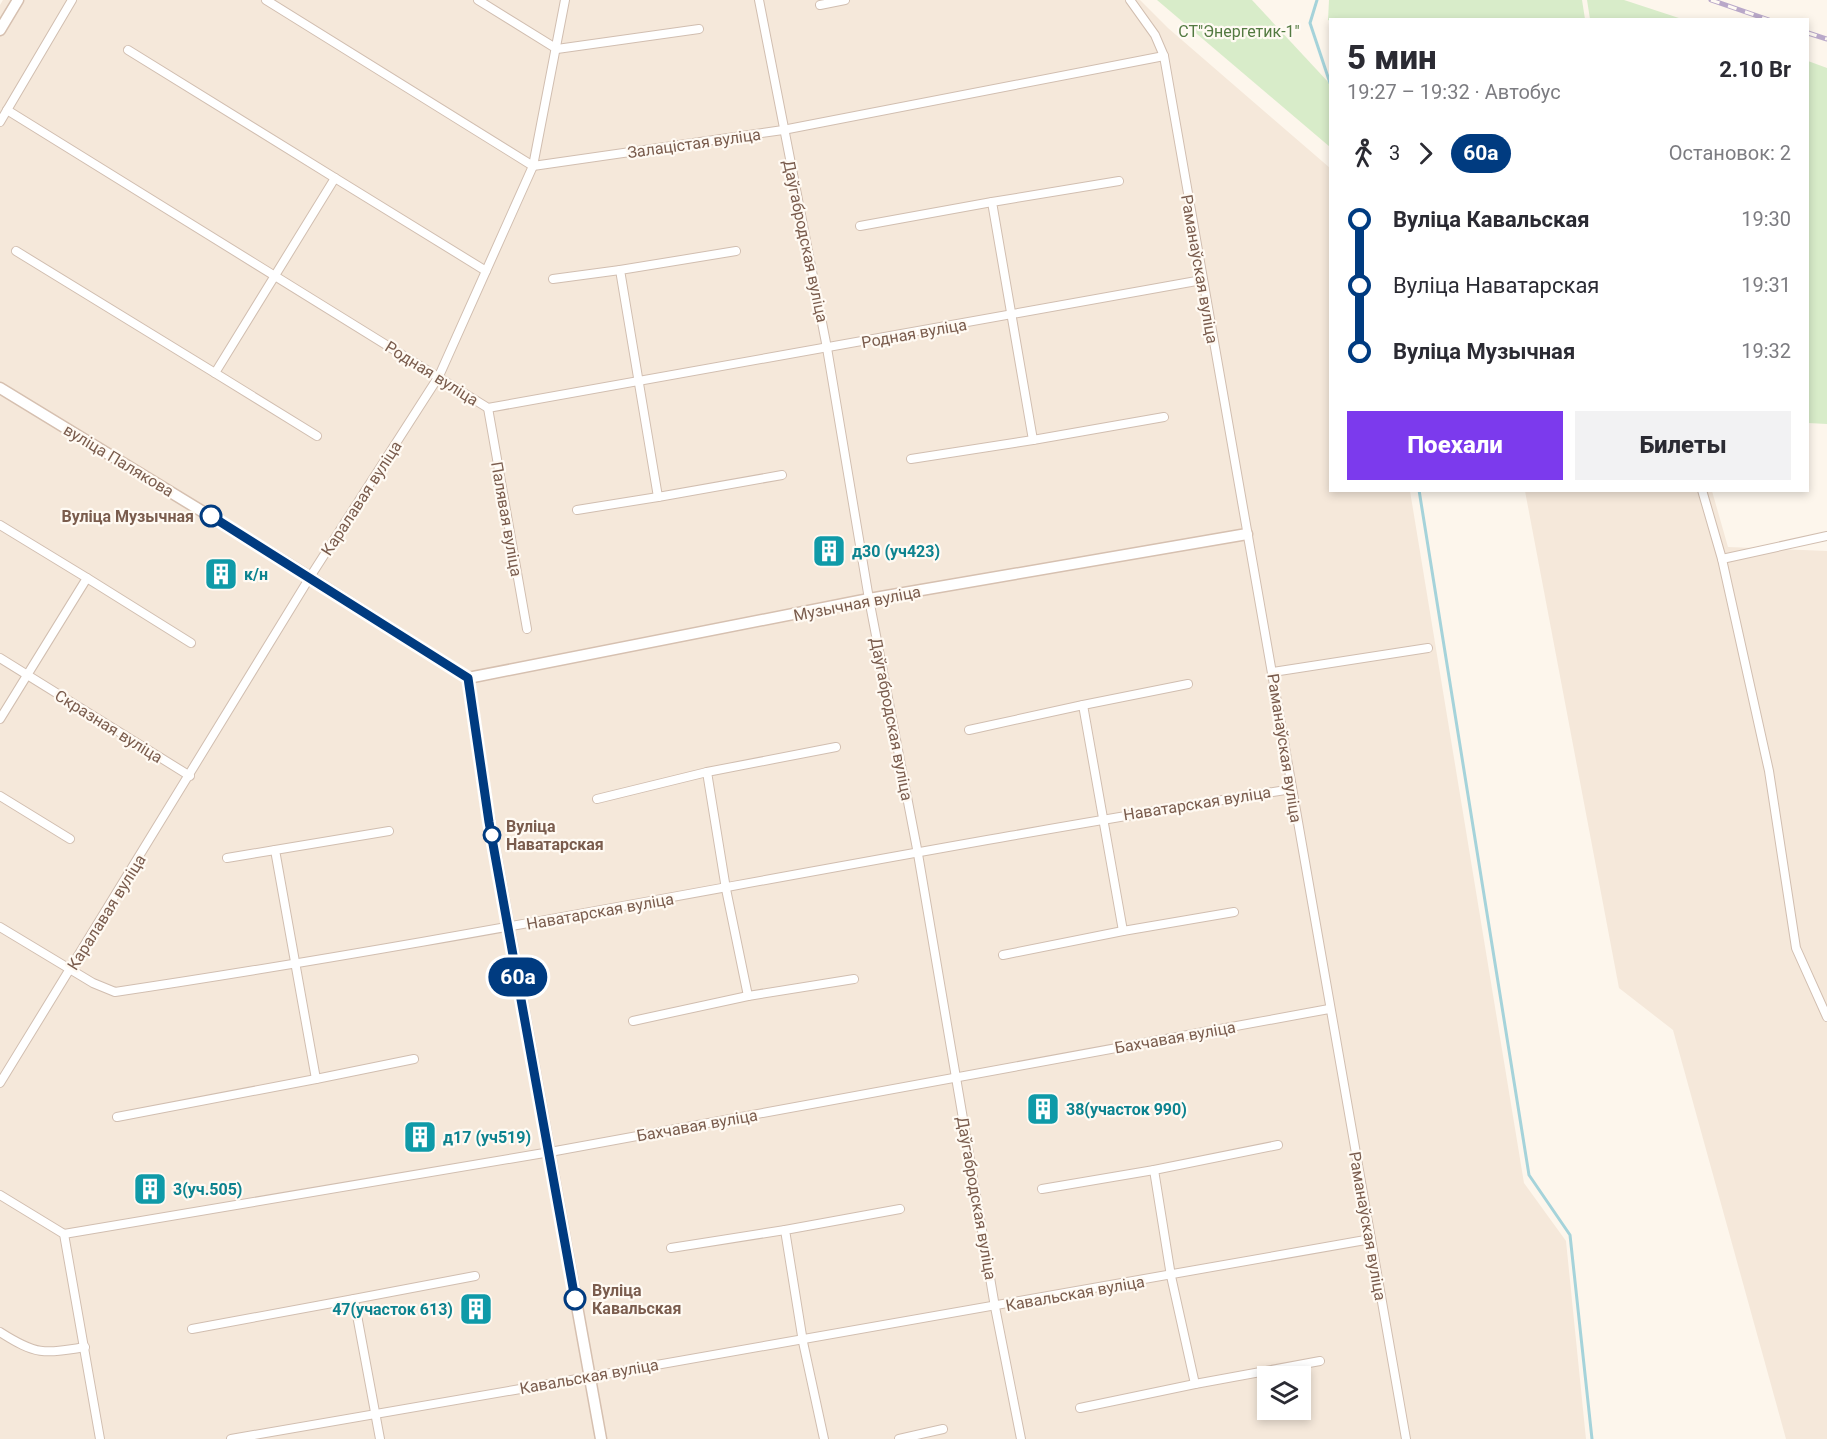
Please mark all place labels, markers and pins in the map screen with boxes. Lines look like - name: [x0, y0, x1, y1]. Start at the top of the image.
- marker: Вуліца Музычная: [200, 505, 222, 527]
- place label: Вуліца Музычная: [62, 507, 194, 526]
- building icon: д30 (уч423): [811, 533, 847, 569]
- place label: д30 (уч423): [852, 542, 940, 561]
- building icon: к/н: [203, 556, 239, 592]
- place label: к/н: [244, 565, 268, 584]
- place label: Вуліца Наватарская: [506, 817, 604, 854]
- marker: Вуліца Наватарская: [483, 826, 501, 844]
- building icon: 38(участок 990): [1025, 1091, 1061, 1127]
- place label: 38(участок 990): [1066, 1100, 1187, 1119]
- building icon: д17 (уч519): [402, 1119, 438, 1155]
- place label: д17 (уч519): [443, 1128, 531, 1147]
- building icon: 3(уч.505): [132, 1171, 168, 1207]
- place label: 3(уч.505): [173, 1180, 242, 1199]
- place label: Вуліца Кавальская: [592, 1281, 681, 1318]
- marker: Вуліца Кавальская: [564, 1288, 586, 1310]
- building icon: 47(участок 613): [458, 1291, 494, 1327]
- place label: 47(участок 613): [332, 1300, 453, 1319]

